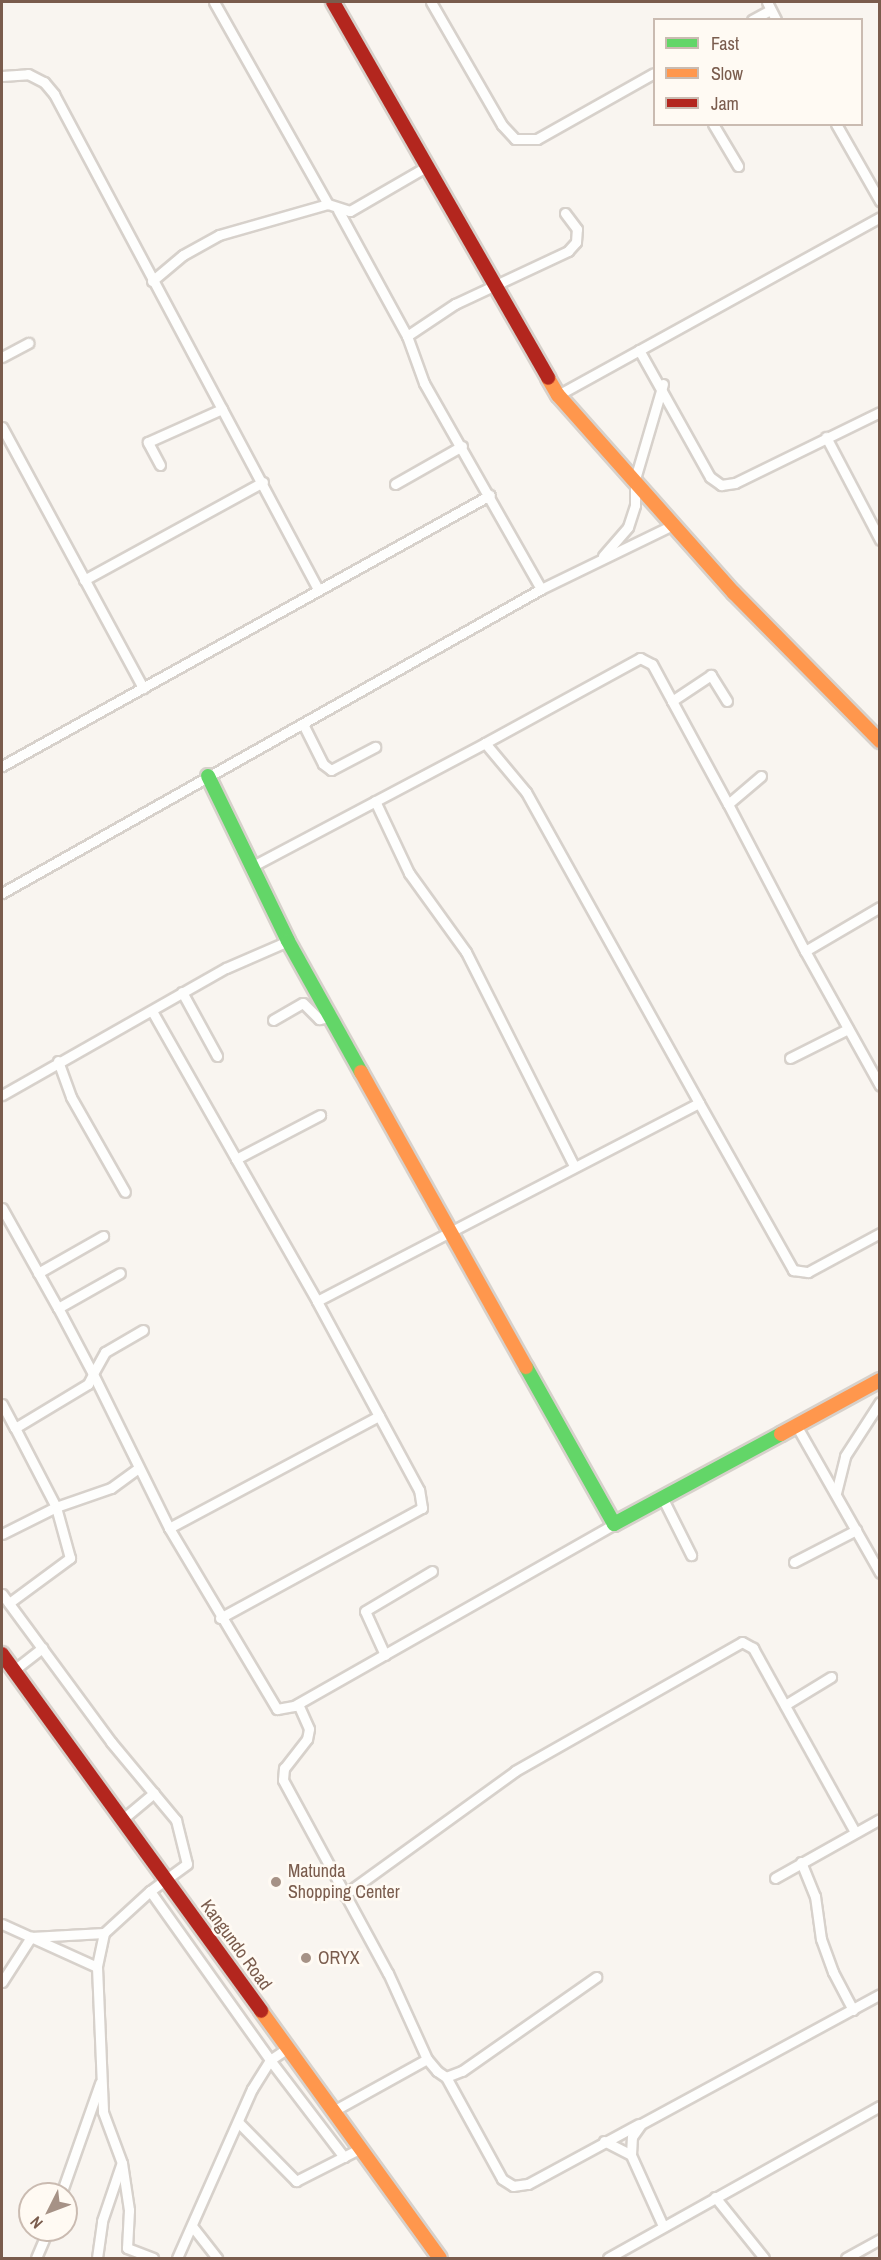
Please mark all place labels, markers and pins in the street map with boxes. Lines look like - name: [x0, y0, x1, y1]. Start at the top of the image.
- place label: Matunda Shopping Center: [288, 1861, 400, 1904]
- marker: Matunda Shopping Center: [269, 1875, 283, 1889]
- place label: ORYX: [318, 1947, 360, 1969]
- marker: ORYX: [299, 1951, 313, 1965]

